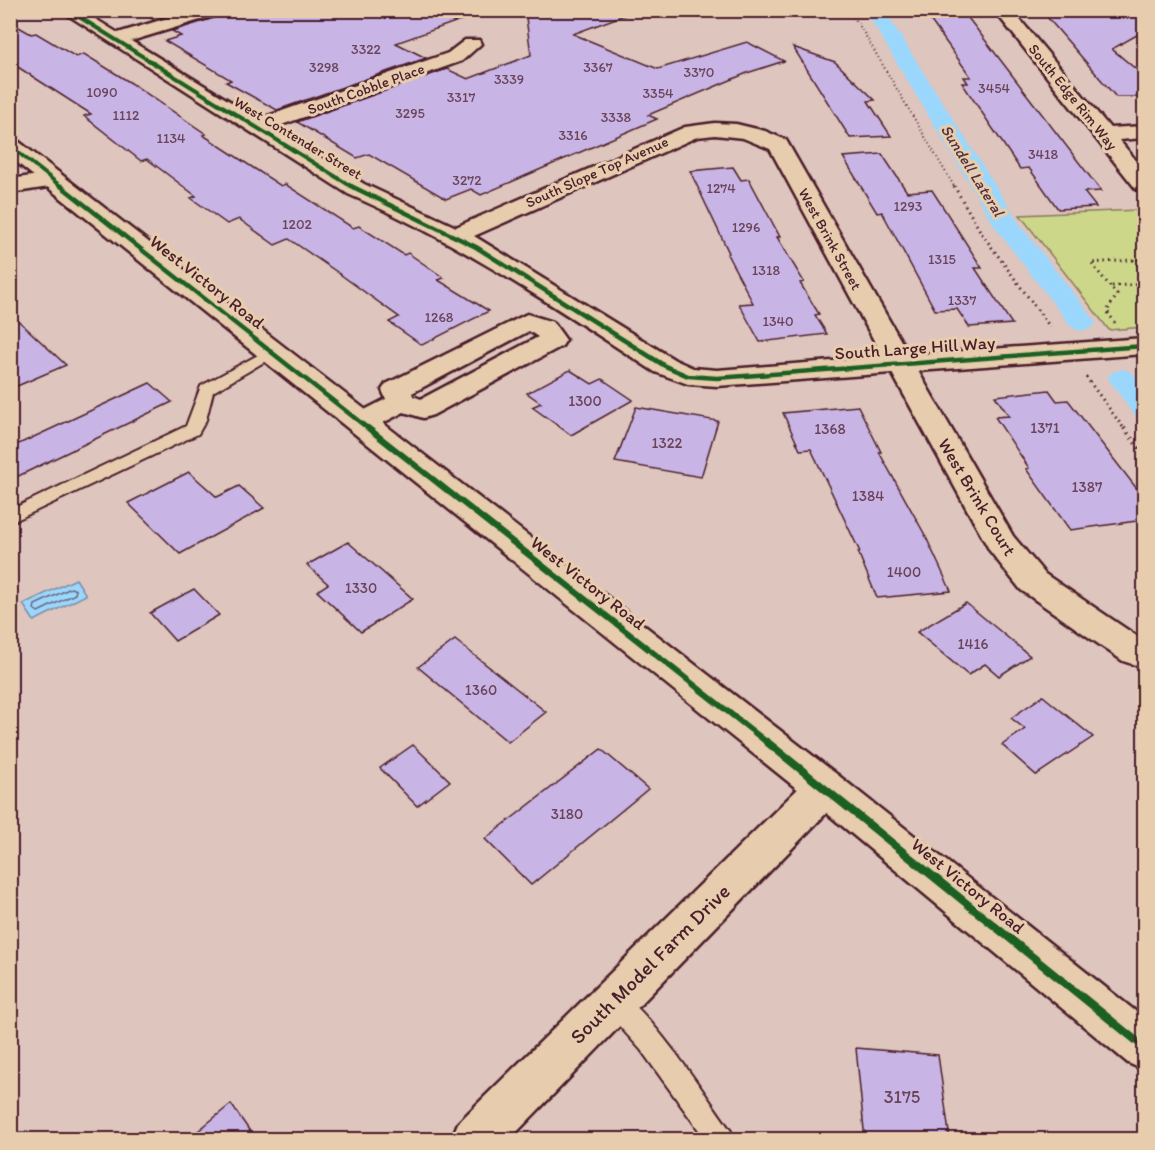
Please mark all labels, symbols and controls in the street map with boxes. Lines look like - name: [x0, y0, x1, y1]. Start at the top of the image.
- street label: South Edge Rim Way: [1025, 40, 1121, 154]
- house number: 3322: [351, 41, 382, 58]
- street label: South Cobble Place: [305, 59, 427, 119]
- house number: 3298: [309, 59, 339, 76]
- house number: 3367: [583, 59, 613, 76]
- house number: 3370: [684, 64, 714, 81]
- house number: 3339: [494, 71, 524, 88]
- house number: 3454: [978, 80, 1010, 97]
- house number: 1090: [86, 84, 118, 101]
- house number: 3354: [642, 85, 674, 102]
- house number: 3317: [447, 89, 475, 106]
- street label: West Contender Street: [231, 93, 366, 184]
- house number: 3295: [395, 105, 425, 122]
- house number: 1112: [113, 107, 140, 124]
- house number: 3338: [601, 109, 632, 126]
- water label: Sundell Lateral: [937, 121, 1009, 221]
- house number: 3316: [558, 127, 588, 144]
- house number: 1134: [156, 130, 186, 147]
- street label: South Slope Top Avenue: [523, 132, 671, 212]
- house number: 3418: [1028, 146, 1058, 163]
- house number: 3272: [452, 172, 482, 189]
- house number: 1274: [706, 180, 736, 197]
- street label: West Brink Street: [795, 185, 866, 293]
- house number: 1293: [894, 198, 923, 215]
- house number: 1202: [282, 216, 313, 233]
- house number: 1296: [732, 219, 760, 236]
- street label: West Victory Road: [145, 230, 269, 334]
- house number: 1315: [928, 251, 956, 268]
- house number: 1318: [752, 262, 780, 279]
- house number: 1337: [948, 292, 976, 309]
- house number: 1268: [425, 309, 454, 326]
- house number: 1340: [762, 313, 794, 330]
- street label: South Large Hill Way: [834, 331, 997, 365]
- house number: 1300: [568, 392, 602, 410]
- house number: 1371: [1030, 419, 1060, 437]
- house number: 1368: [814, 420, 846, 438]
- house number: 1322: [652, 434, 683, 452]
- street label: West Brink Court: [933, 434, 1021, 560]
- house number: 1387: [1072, 478, 1103, 496]
- house number: 1384: [852, 487, 884, 505]
- street label: West Victory Road: [526, 531, 650, 635]
- house number: 1400: [887, 563, 921, 581]
- house number: 1330: [345, 579, 377, 597]
- house number: 1416: [958, 635, 988, 653]
- house number: 1360: [465, 681, 497, 699]
- house number: 3180: [551, 805, 583, 823]
- street label: West Victory Road: [907, 833, 1029, 939]
- street label: South Model Farm Drive: [565, 879, 735, 1049]
- house number: 3175: [884, 1086, 920, 1108]

